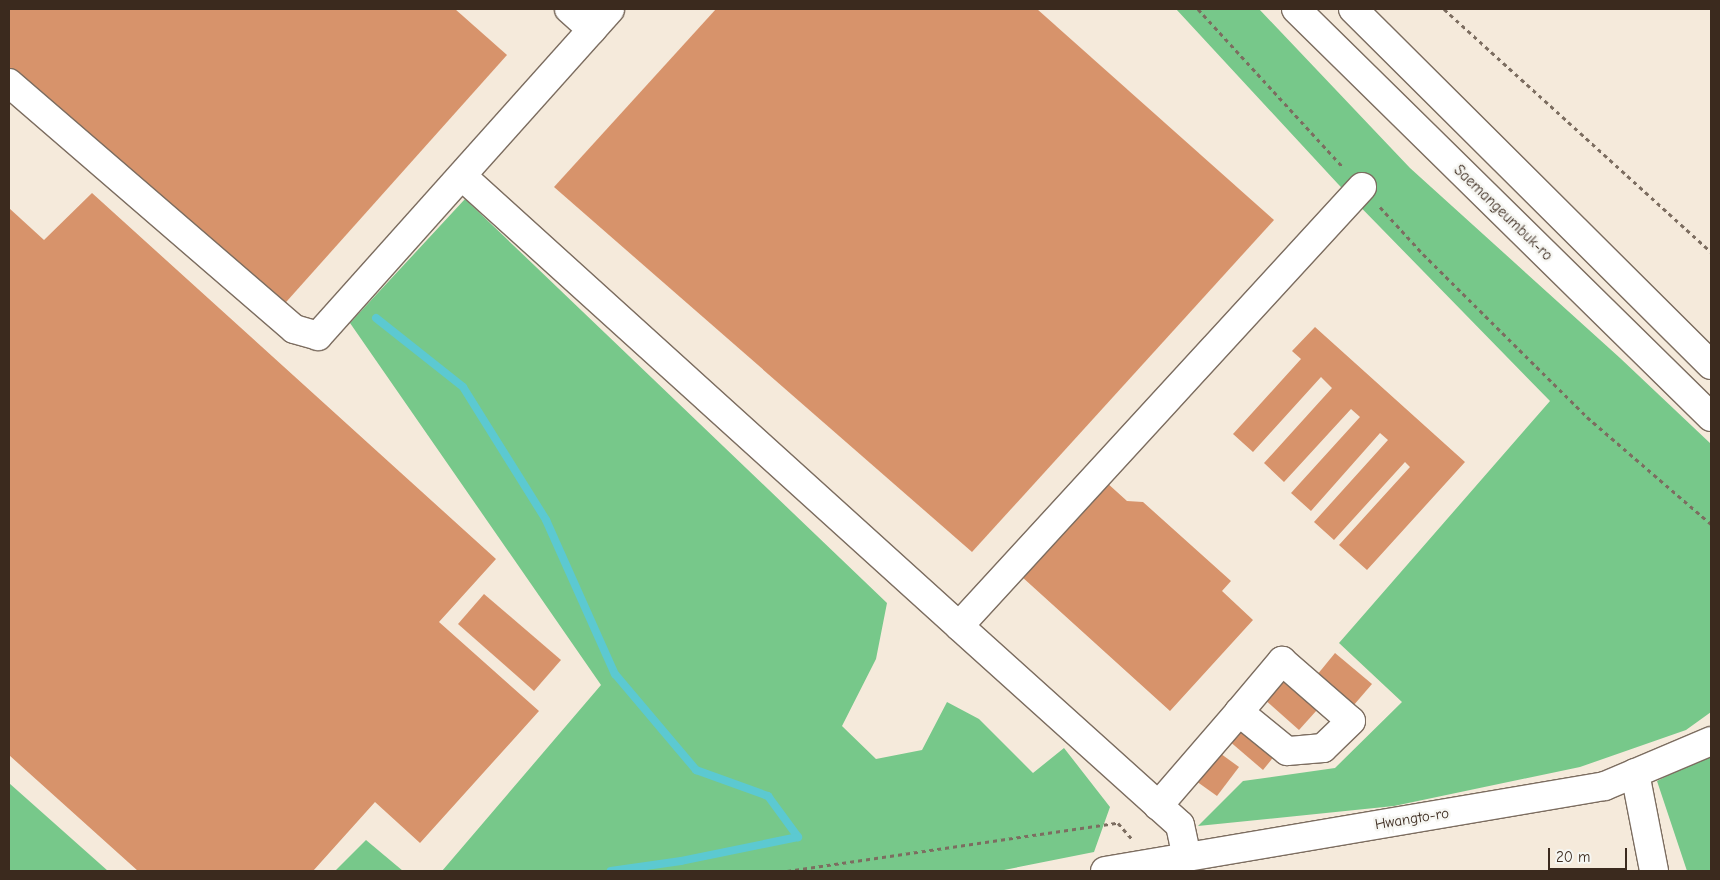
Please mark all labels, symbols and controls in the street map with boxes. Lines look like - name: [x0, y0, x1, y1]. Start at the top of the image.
- street label: Saemangeumbuk-ro: [1450, 161, 1556, 265]
- street label: Hwangto-ro: [1374, 804, 1450, 834]
- scale bar: [1550, 838, 1629, 870]
- text: 20 m: [1556, 848, 1590, 866]

